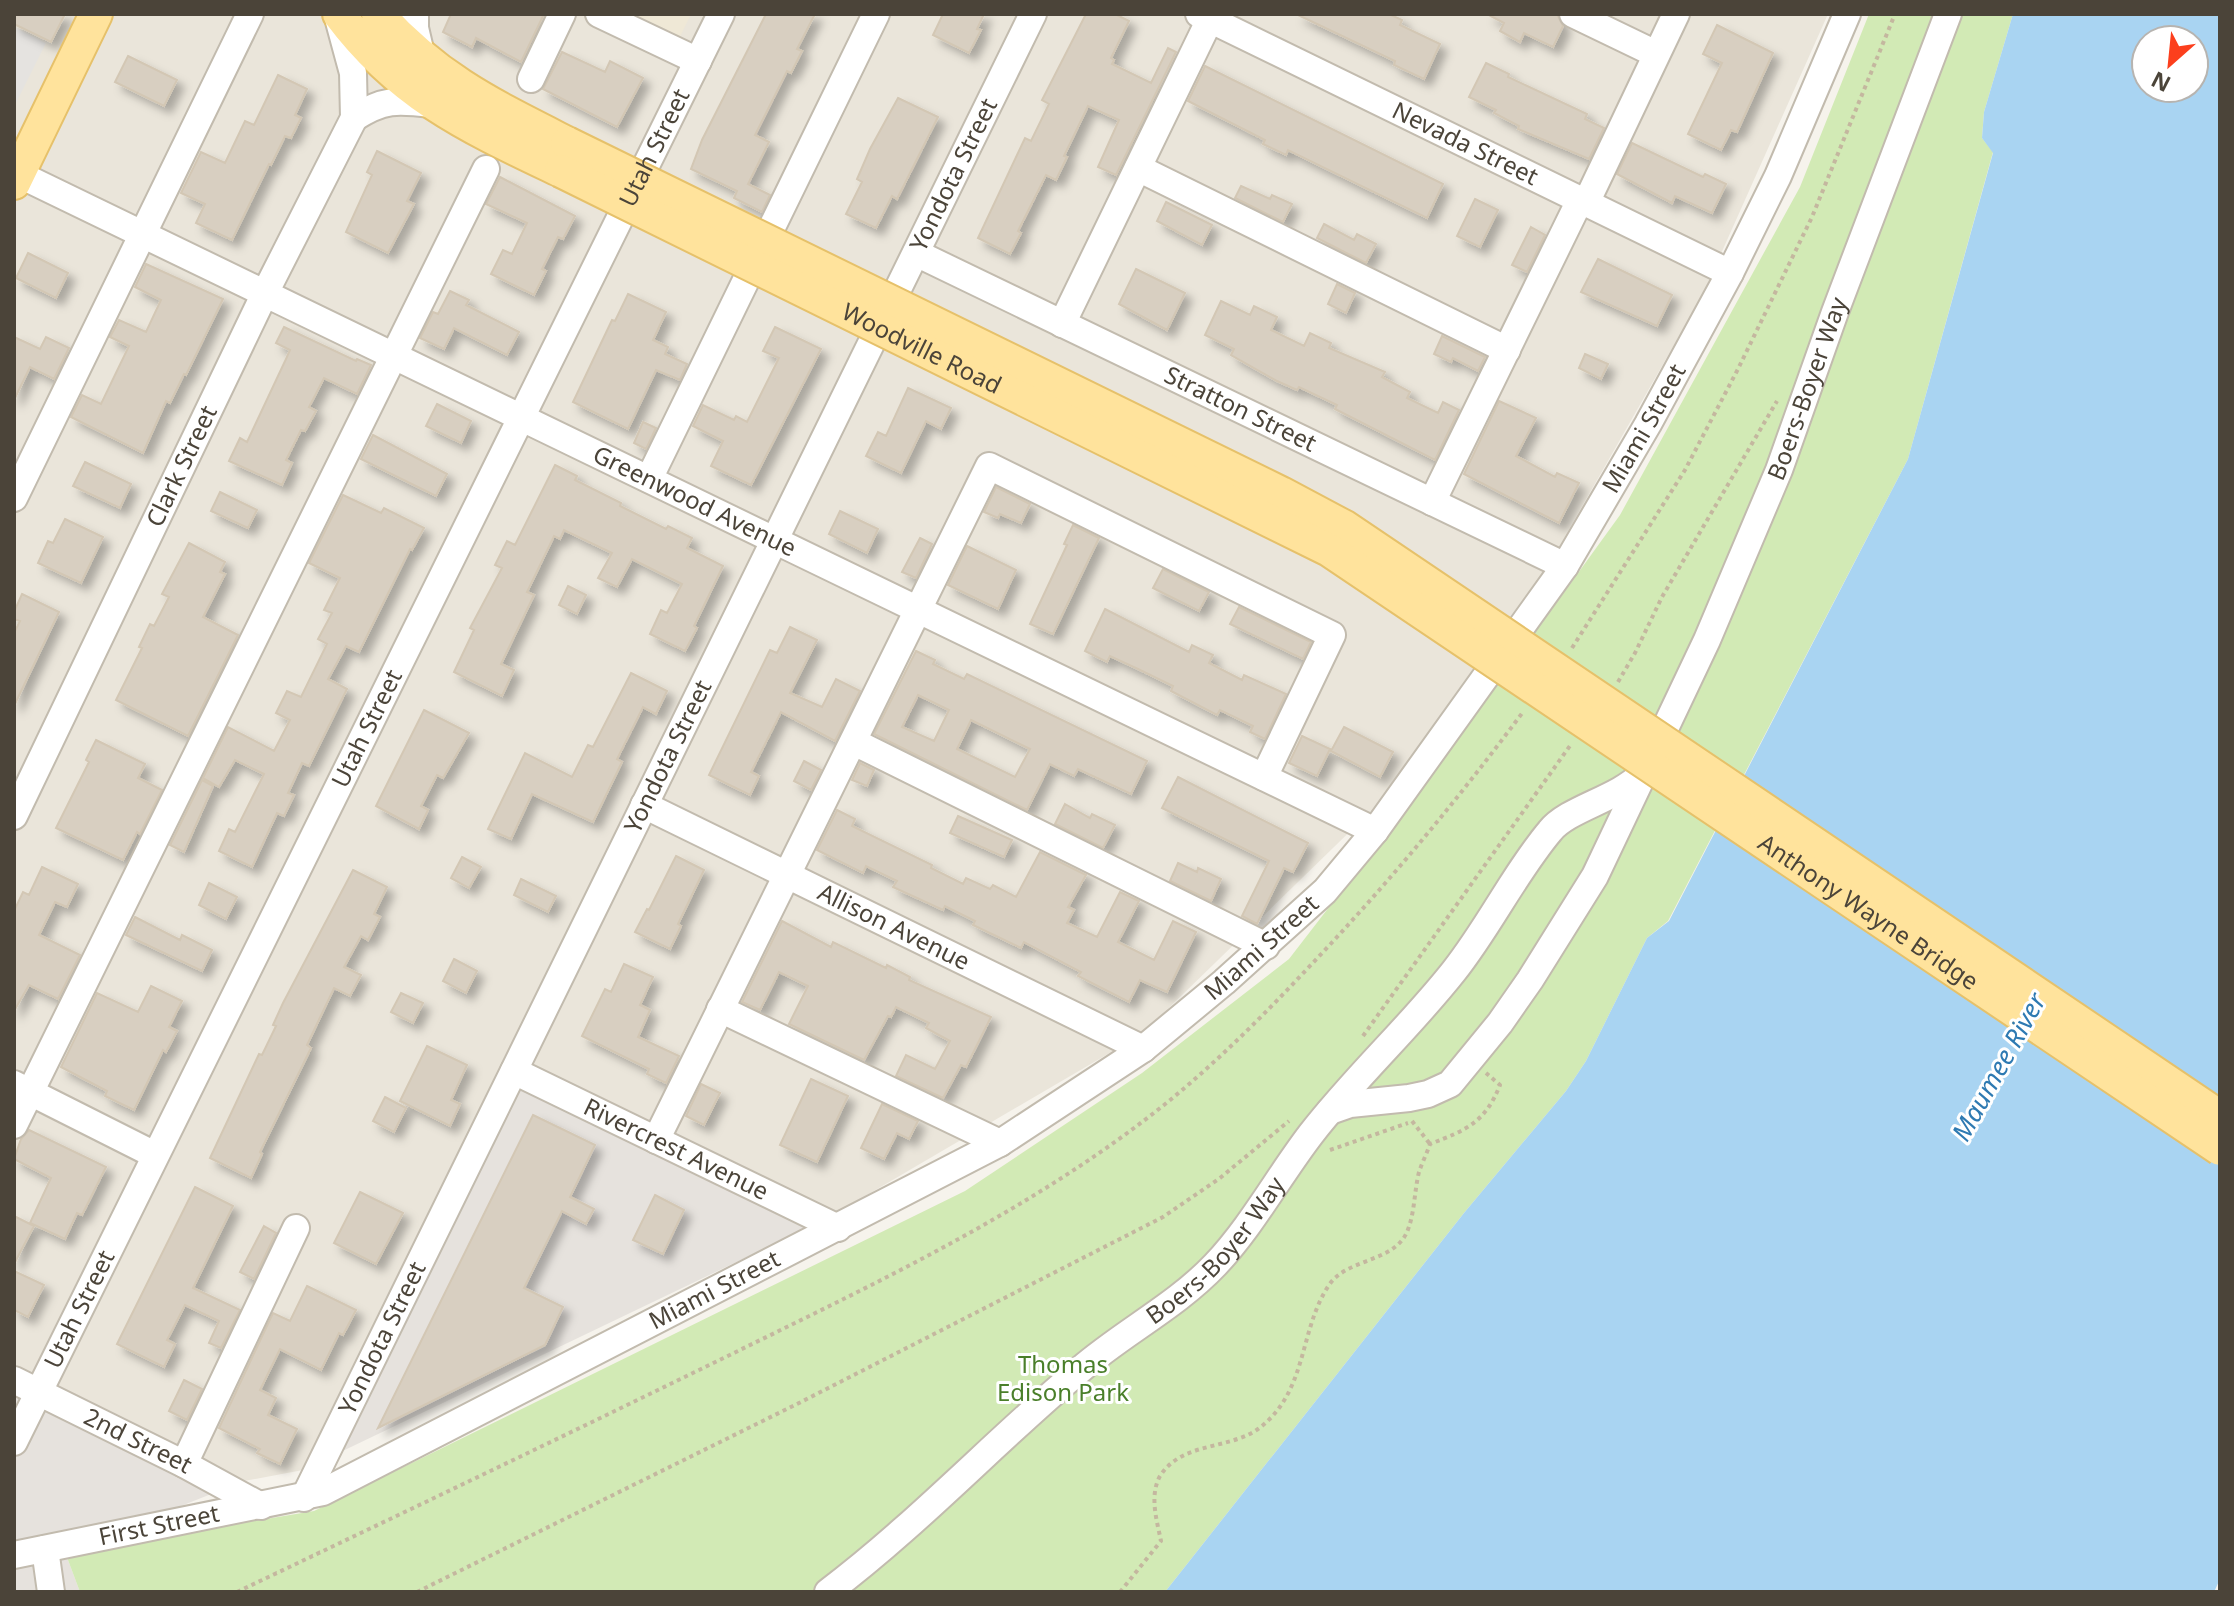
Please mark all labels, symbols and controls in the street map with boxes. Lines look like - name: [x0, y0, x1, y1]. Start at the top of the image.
- north arrow: [2130, 24, 2210, 104]
- text: N: [2146, 65, 2175, 100]
- street label: Utah Street: [610, 82, 697, 212]
- street label: Yondota Street: [901, 92, 1004, 256]
- street label: Nevada Street: [1387, 93, 1544, 192]
- street label: Boers-Boyer Way: [1759, 291, 1854, 485]
- street label: Woodville Road: [837, 294, 1007, 401]
- street label: Stratton Street: [1160, 357, 1323, 459]
- street label: Miami Street: [1593, 357, 1693, 499]
- street label: Clark Street: [137, 399, 224, 532]
- street label: Greenwood Avenue: [588, 437, 802, 563]
- street label: Utah Street: [323, 663, 409, 793]
- street label: Yondota Street: [615, 674, 719, 838]
- street label: Anthony Wayne Bridge: [1752, 825, 1985, 997]
- street label: Allison Avenue: [813, 875, 976, 977]
- street label: Miami Street: [1196, 886, 1325, 1007]
- water label: Maumee River: [1943, 985, 2054, 1147]
- street label: Rivercrest Avenue: [579, 1089, 775, 1207]
- street label: Boers-Boyer Way: [1139, 1169, 1292, 1331]
- street label: Miami Street: [643, 1241, 786, 1336]
- street label: Utah Street: [35, 1244, 122, 1373]
- street label: Yondota Street: [330, 1255, 433, 1420]
- park label: Thomas Edison Park: [997, 1347, 1129, 1408]
- street label: 2nd Street: [79, 1399, 199, 1481]
- street label: First Street: [96, 1496, 222, 1552]

